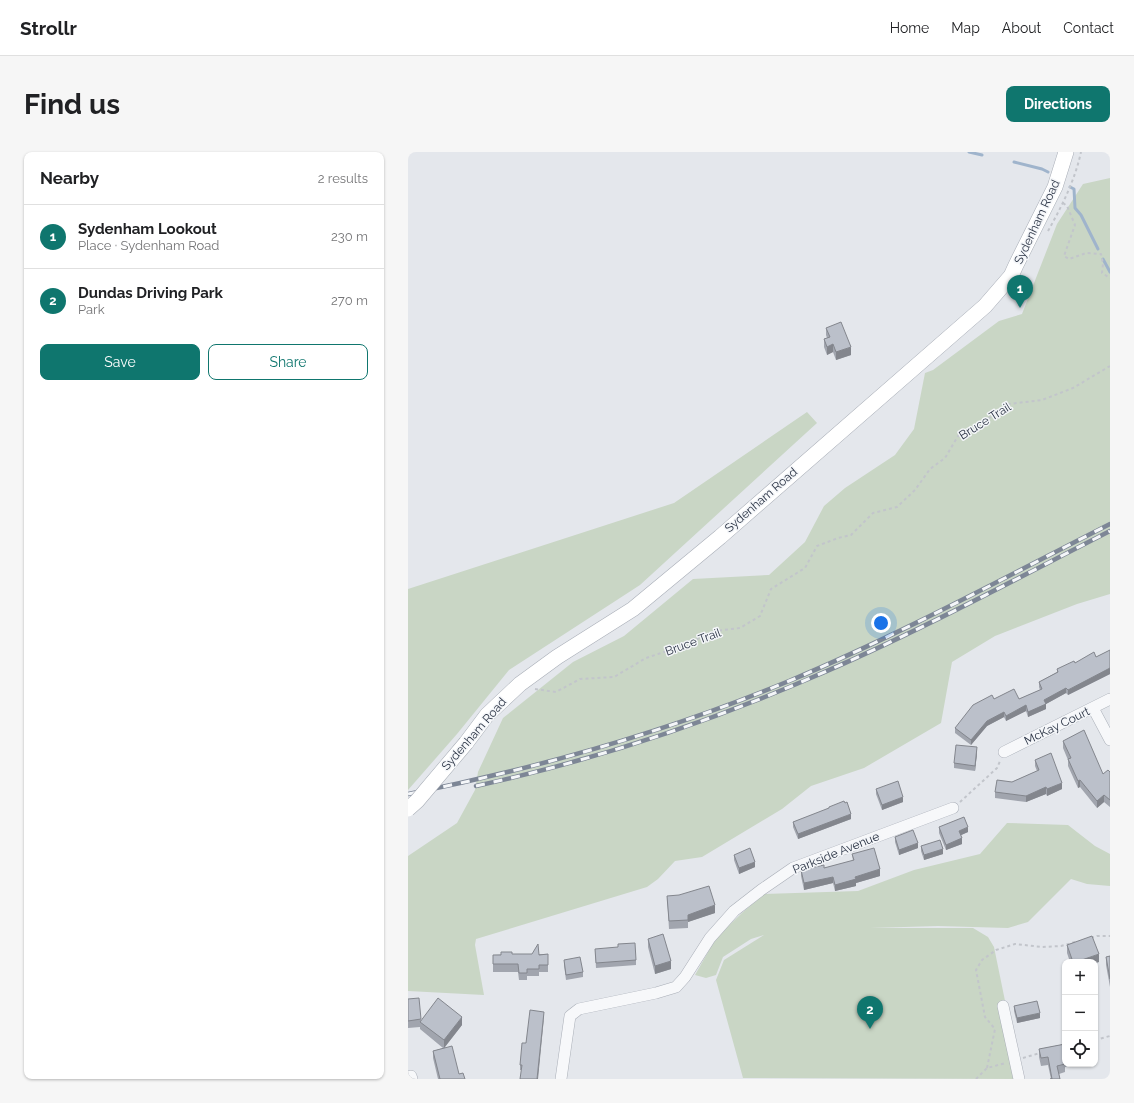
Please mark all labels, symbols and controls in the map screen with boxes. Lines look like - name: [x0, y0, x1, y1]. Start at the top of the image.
- text: Strollr: [20, 17, 77, 39]
- text: Home: [890, 20, 929, 36]
- text: Map: [951, 20, 980, 36]
- text: About: [1002, 20, 1041, 36]
- text: Contact: [1063, 20, 1114, 36]
- button: Directions: [1006, 86, 1110, 122]
- text: Find us: [24, 88, 120, 121]
- text: Nearby: [40, 168, 99, 188]
- text: 2 results: [318, 171, 368, 186]
- street label: Sydenham Road: [1011, 178, 1063, 266]
- text: Sydenham Lookout: [78, 220, 217, 238]
- text: 1: [50, 229, 56, 244]
- text: 230 m: [331, 229, 368, 244]
- text: Place · Sydenham Road: [78, 238, 219, 253]
- pin: 1: [1007, 275, 1033, 308]
- text: Dundas Driving Park: [78, 284, 223, 302]
- text: 2: [49, 293, 57, 308]
- text: 270 m: [331, 293, 368, 308]
- text: Park: [78, 302, 105, 317]
- button: Save: [40, 344, 200, 380]
- button: Share: [208, 344, 368, 380]
- street label: Bruce Trail: [956, 399, 1014, 442]
- street label: Sydenham Road: [722, 465, 800, 535]
- your location: [871, 613, 891, 633]
- street label: Bruce Trail: [663, 625, 724, 659]
- street label: Sydenham Road: [439, 695, 509, 773]
- street label: McKay Court: [1022, 704, 1092, 748]
- street label: Parkside Avenue: [791, 829, 881, 877]
- map controls: [1062, 959, 1098, 1067]
- button: +: [1062, 959, 1098, 995]
- button: −: [1062, 995, 1098, 1031]
- pin: 2: [857, 996, 883, 1029]
- button: locate: [1062, 1031, 1098, 1067]

